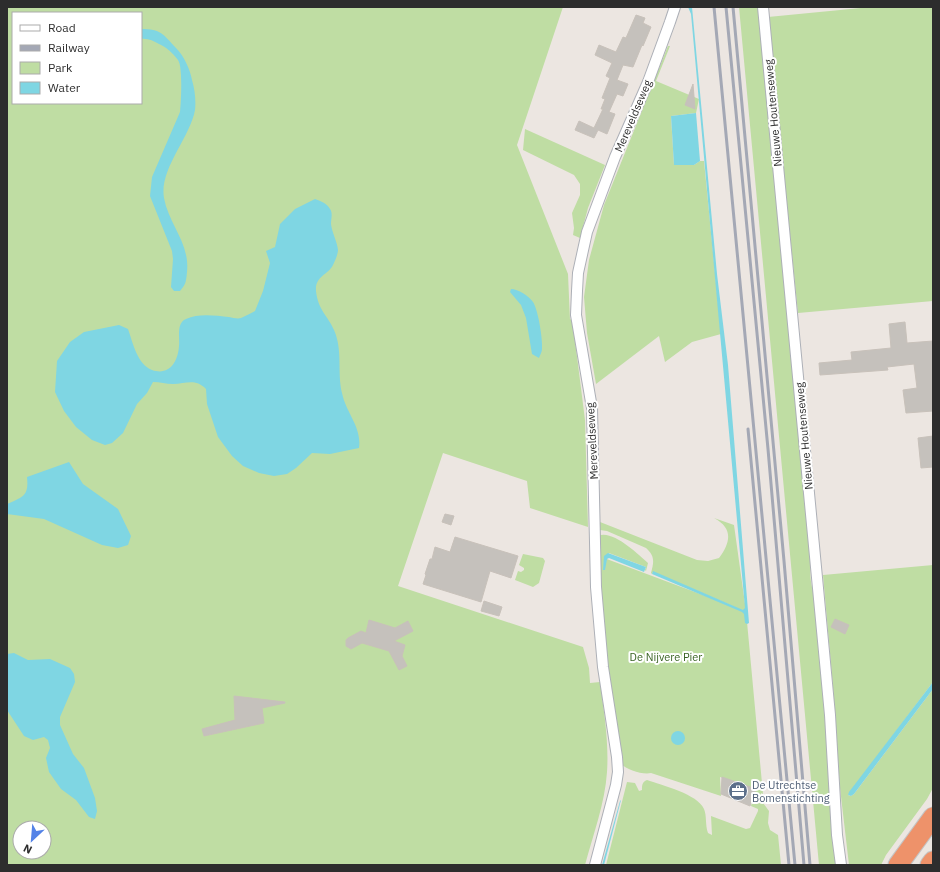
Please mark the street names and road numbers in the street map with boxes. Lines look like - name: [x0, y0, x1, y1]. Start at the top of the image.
- street label: Nieuwe Houtenseweg: [761, 59, 785, 167]
- street label: Mereveldseweg: [611, 78, 655, 154]
- street label: Nieuwe Houtenseweg: [792, 382, 816, 490]
- street label: Mereveldseweg: [583, 402, 601, 480]

